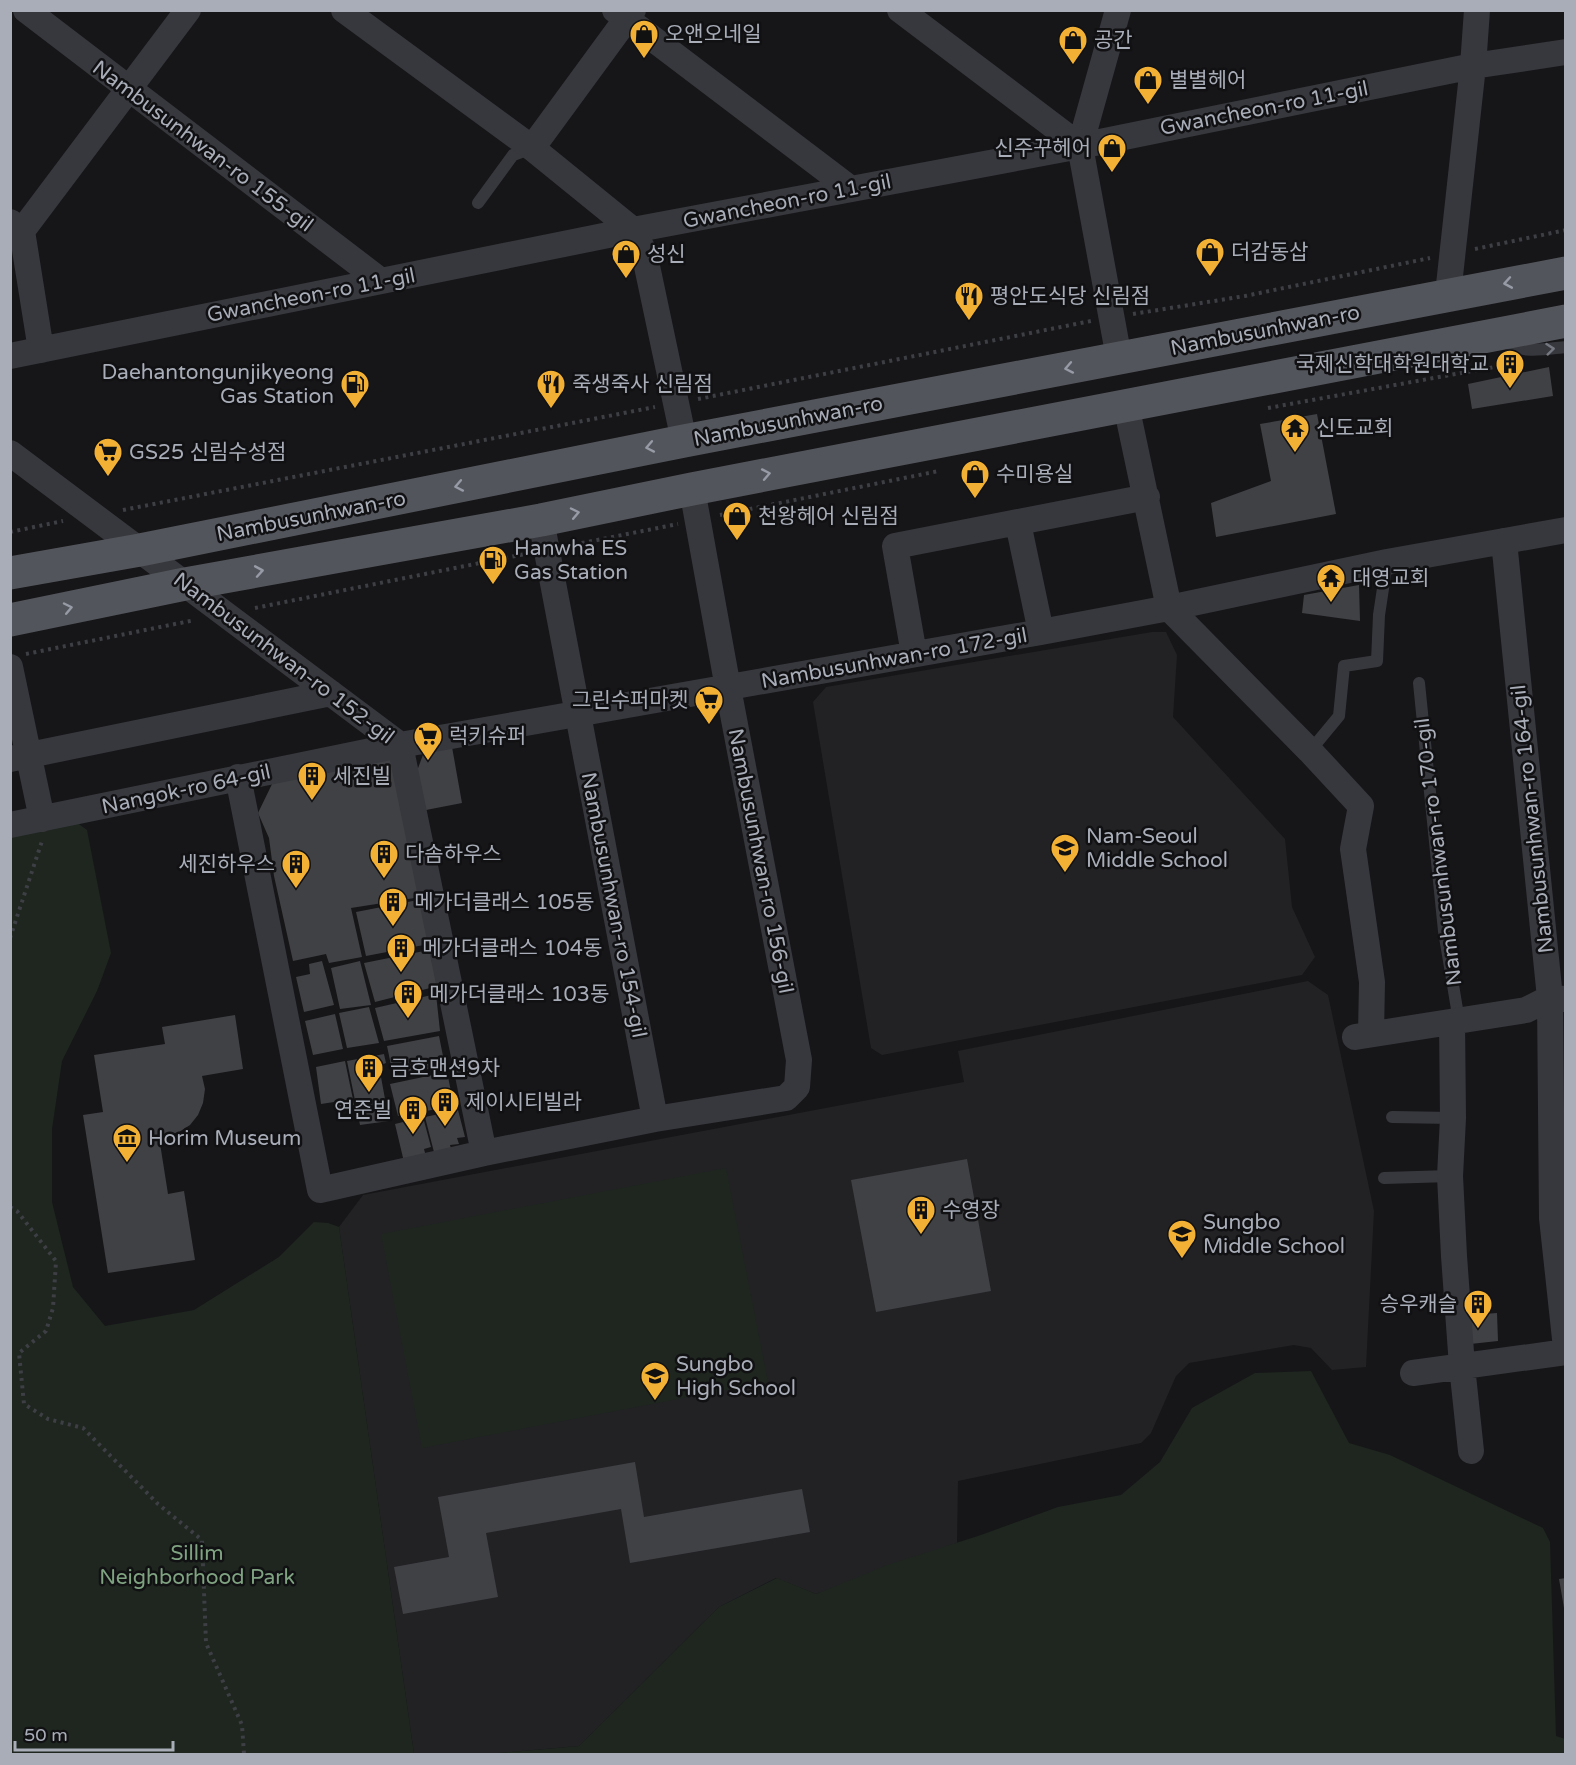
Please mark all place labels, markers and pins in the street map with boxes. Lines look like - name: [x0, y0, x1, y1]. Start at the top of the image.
- shop icon: 오앤오네일: [628, 18, 660, 60]
- place label: 오앤오네일: [665, 22, 762, 47]
- shop icon: 공간: [1057, 24, 1089, 66]
- place label: 공간: [1094, 28, 1133, 53]
- shop icon: 별별헤어: [1132, 64, 1164, 106]
- place label: 별별헤어: [1169, 68, 1246, 93]
- shop icon: 신주꾸헤어: [1096, 132, 1128, 174]
- place label: 신주꾸헤어: [994, 136, 1091, 161]
- shop icon: 더감동삽: [1194, 236, 1226, 278]
- shop icon: 성신: [610, 238, 642, 280]
- place label: 더감동삽: [1231, 240, 1308, 265]
- place label: 성신: [647, 242, 686, 267]
- restaurant icon: 평안도식당 신림점: [953, 280, 985, 322]
- place label: 평안도식당 신림점: [990, 284, 1150, 309]
- building icon: 국제신학대학원대학교: [1494, 348, 1526, 390]
- place label: 국제신학대학원대학교: [1296, 352, 1489, 377]
- place label: Daehantongunjikyeong Gas Station: [102, 360, 334, 409]
- fuel station icon: Daehantongunjikyeong Gas Station: [339, 368, 371, 410]
- restaurant icon: 죽생죽사 신림점: [535, 368, 567, 410]
- place label: 죽생죽사 신림점: [572, 372, 713, 397]
- temple icon: 신도교회: [1279, 412, 1311, 454]
- place label: 신도교회: [1316, 416, 1393, 441]
- supermarket icon: GS25 신림수성점: [92, 436, 124, 478]
- place label: GS25 신림수성점: [129, 440, 286, 465]
- shop icon: 수미용실: [959, 458, 991, 500]
- place label: 수미용실: [996, 462, 1073, 487]
- shop icon: 천왕헤어 신림점: [721, 500, 753, 542]
- place label: 천왕헤어 신림점: [758, 504, 899, 529]
- place label: Hanwha ES Gas Station: [514, 536, 628, 585]
- fuel station icon: Hanwha ES Gas Station: [477, 544, 509, 586]
- temple icon: 대영교회: [1315, 562, 1347, 604]
- place label: 대영교회: [1352, 566, 1429, 591]
- supermarket icon: 그린수퍼마켓: [693, 684, 725, 726]
- place label: 그린수퍼마켓: [572, 688, 688, 713]
- supermarket icon: 럭키슈퍼: [412, 720, 444, 762]
- place label: 럭키슈퍼: [449, 724, 526, 749]
- building icon: 세진빌: [296, 760, 328, 802]
- place label: 세진빌: [333, 764, 391, 789]
- place label: Nam-Seoul Middle School: [1086, 824, 1228, 873]
- school or university icon: Nam-Seoul Middle School: [1049, 832, 1081, 874]
- building icon: 다솜하우스: [368, 838, 400, 880]
- place label: 다솜하우스: [405, 842, 502, 867]
- building icon: 세진하우스: [280, 848, 312, 890]
- place label: 세진하우스: [178, 852, 275, 877]
- building icon: 메가더클래스 105동: [377, 886, 409, 928]
- place label: 메가더클래스 105동: [414, 890, 594, 915]
- building icon: 메가더클래스 104동: [385, 932, 417, 974]
- place label: 메가더클래스 104동: [422, 936, 602, 961]
- building icon: 메가더클래스 103동: [392, 978, 424, 1020]
- place label: 메가더클래스 103동: [429, 982, 609, 1007]
- building icon: 금호맨션9차: [353, 1052, 385, 1094]
- place label: 금호맨션9차: [390, 1056, 500, 1081]
- building icon: 제이시티빌라: [429, 1086, 461, 1128]
- place label: 제이시티빌라: [466, 1090, 582, 1115]
- building icon: 연준빌: [397, 1094, 429, 1136]
- place label: 연준빌: [334, 1098, 392, 1123]
- museum icon: Horim Museum: [111, 1122, 143, 1164]
- place label: Horim Museum: [148, 1126, 301, 1151]
- building icon: 수영장: [905, 1194, 937, 1236]
- place label: 수영장: [942, 1198, 1000, 1223]
- place label: Sungbo Middle School: [1203, 1210, 1345, 1259]
- school or university icon: Sungbo Middle School: [1166, 1218, 1198, 1260]
- building icon: 승우캐슬: [1462, 1288, 1494, 1330]
- place label: 승우캐슬: [1380, 1292, 1457, 1317]
- place label: Sungbo High School: [676, 1352, 796, 1401]
- school or university icon: Sungbo High School: [639, 1360, 671, 1402]

